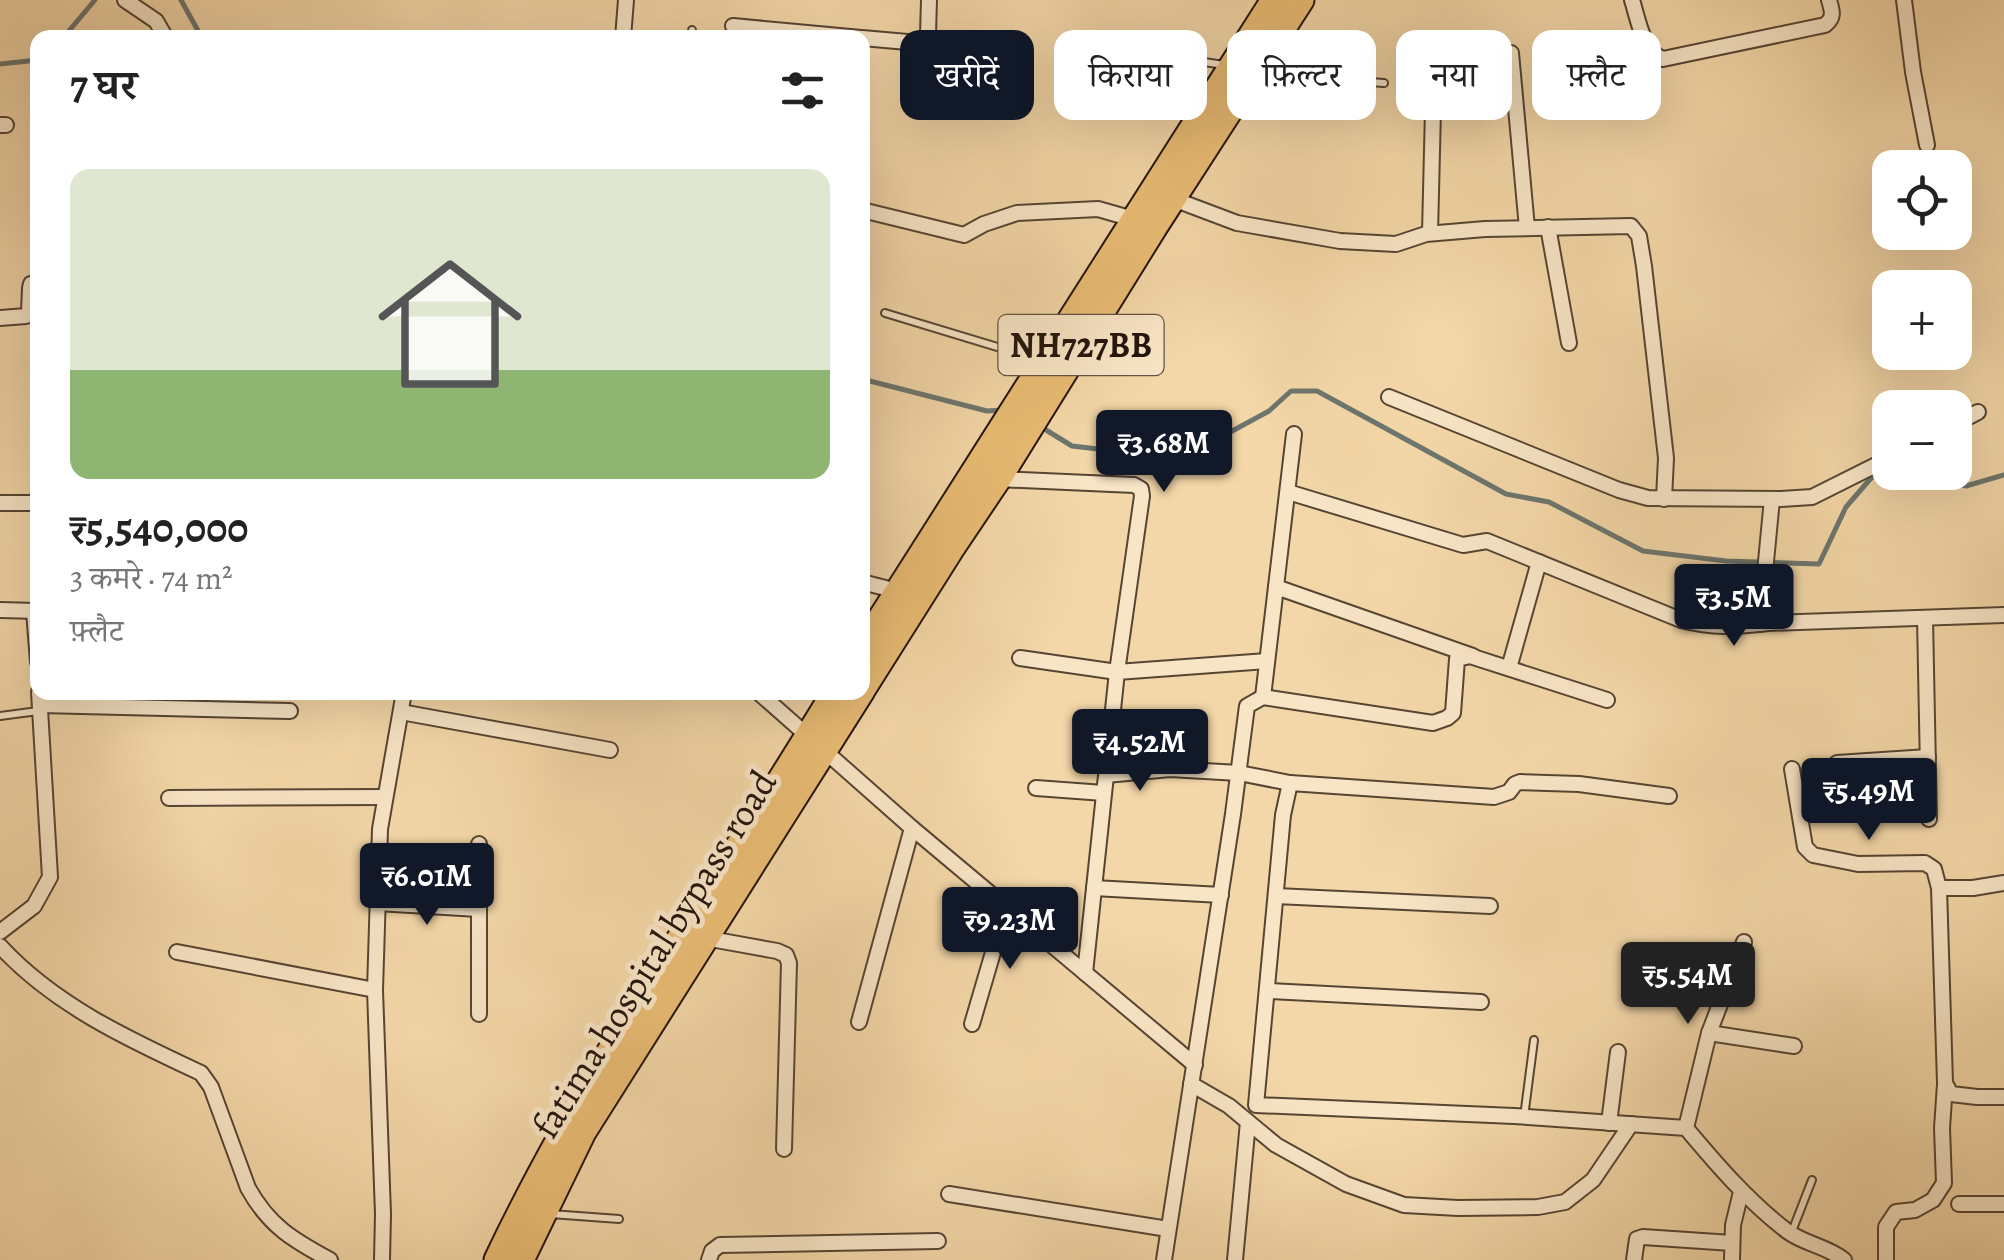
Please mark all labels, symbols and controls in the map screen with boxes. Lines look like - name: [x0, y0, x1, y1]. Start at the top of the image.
- chip: खरीदें: [900, 30, 1034, 120]
- chip: किराया: [1054, 30, 1207, 120]
- chip: फ़िल्टर: [1227, 30, 1376, 120]
- chip: नया: [1396, 30, 1512, 120]
- chip: फ़्लैट: [1532, 30, 1661, 120]
- text: 7 घर: [70, 56, 137, 113]
- icon: filters: [775, 63, 830, 118]
- map controls: [1872, 150, 1972, 490]
- button: locate: [1872, 150, 1972, 250]
- icon: home: [360, 234, 540, 414]
- button: +: [1872, 270, 1972, 370]
- road number: NH727BB: [998, 315, 1164, 375]
- button: −: [1872, 390, 1972, 490]
- pin: ₹3.68M: [1083, 410, 1245, 495]
- text: ₹3.68M: [1118, 420, 1210, 464]
- text: ₹5,540,000: [70, 499, 248, 556]
- text: 3 कमरे · 74 m²: [70, 556, 233, 600]
- pin: ₹3.5M: [1664, 564, 1804, 649]
- text: ₹3.5M: [1696, 574, 1772, 618]
- text: फ़्लैट: [70, 609, 123, 653]
- pin: ₹4.52M: [1059, 709, 1221, 794]
- text: ₹4.52M: [1094, 719, 1186, 763]
- pin: ₹5.49M: [1788, 758, 1950, 843]
- street label: fatima hospital bypass road: [519, 760, 789, 1148]
- text: ₹5.49M: [1823, 768, 1915, 812]
- pin: ₹6.01M: [346, 843, 508, 928]
- text: ₹6.01M: [382, 853, 472, 897]
- pin: ₹9.23M: [929, 887, 1091, 972]
- text: ₹9.23M: [964, 897, 1056, 941]
- pin: ₹5.54M: [1607, 942, 1769, 1027]
- text: ₹5.54M: [1643, 952, 1733, 996]

